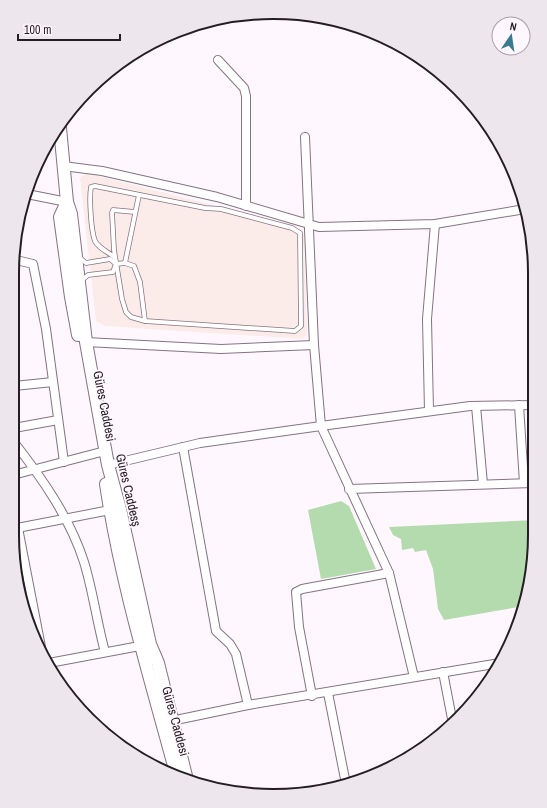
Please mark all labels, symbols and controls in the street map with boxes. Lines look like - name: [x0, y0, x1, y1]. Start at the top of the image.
- scale bar: [18, 16, 120, 42]
- north arrow: [491, 16, 531, 56]
- text: N: [509, 19, 518, 34]
- text: 100 m: [24, 22, 51, 38]
- street label: Güres Caddesi: [89, 369, 120, 443]
- street label: Güres Caddesş: [112, 452, 145, 528]
- street label: Güres Caddesi: [158, 684, 193, 758]

